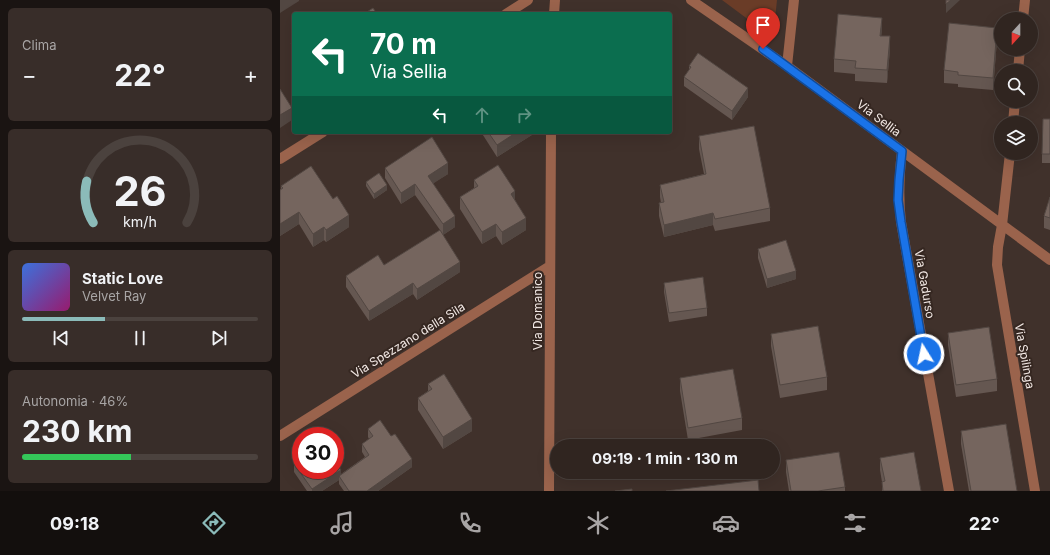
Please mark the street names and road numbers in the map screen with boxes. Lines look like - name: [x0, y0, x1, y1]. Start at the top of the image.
- street label: Via Sellia: [854, 97, 904, 139]
- street label: Via Gadurso: [912, 248, 938, 320]
- street label: Via Domanico: [530, 272, 545, 350]
- street label: Via Spezzano della Sila: [348, 299, 468, 381]
- street label: Via Spilinga: [1012, 322, 1038, 390]

